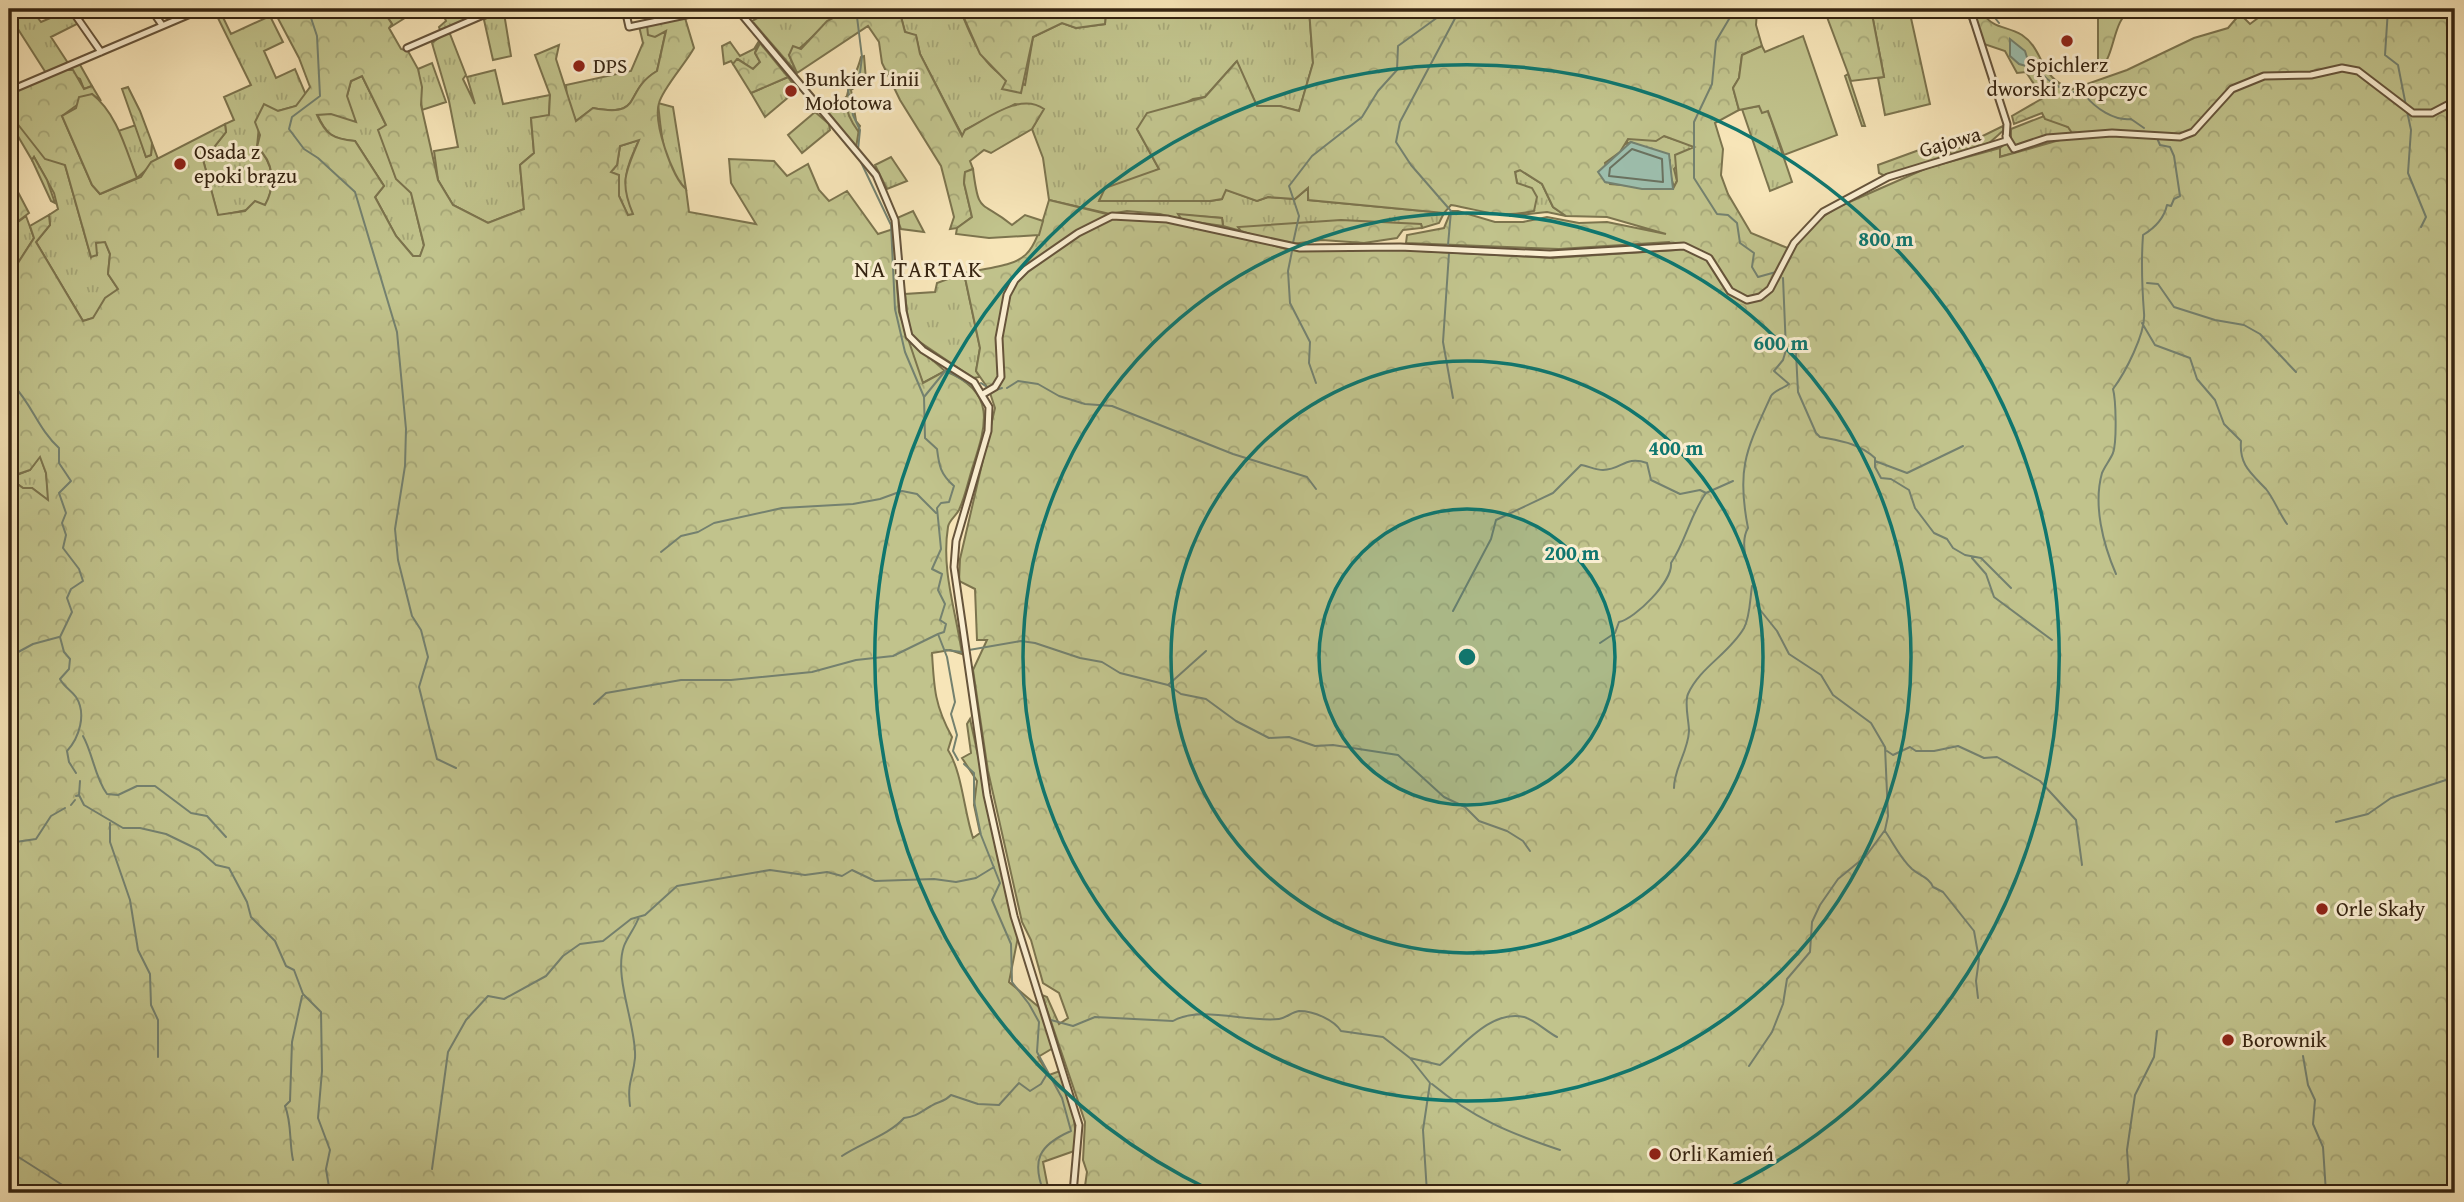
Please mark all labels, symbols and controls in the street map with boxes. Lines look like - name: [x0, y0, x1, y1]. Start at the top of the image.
- marker: Spichlerz dworski z Ropczyc: [2059, 33, 2075, 49]
- place label: Spichlerz dworski z Ropczyc: [1987, 49, 2147, 104]
- place label: DPS: [593, 50, 627, 81]
- marker: DPS: [571, 58, 587, 74]
- place label: Bunkier Linii Mołotowa: [805, 63, 920, 118]
- marker: Bunkier Linii Mołotowa: [783, 83, 799, 99]
- street label: Gajowa: [1915, 118, 1984, 165]
- place label: Osada z epoki brązu: [194, 136, 298, 191]
- marker: Osada z epoki brązu: [172, 156, 188, 172]
- text: 800 m: [1858, 223, 1914, 254]
- district label: NA TARTAK: [854, 252, 984, 285]
- text: 600 m: [1753, 327, 1809, 358]
- text: 400 m: [1648, 432, 1704, 463]
- text: 200 m: [1544, 537, 1600, 568]
- centre of rings: [1455, 645, 1479, 669]
- place label: Orle Skały: [2336, 893, 2426, 924]
- marker: Orle Skały: [2314, 901, 2330, 917]
- place label: Borownik: [2242, 1024, 2327, 1055]
- marker: Borownik: [2220, 1032, 2236, 1048]
- place label: Orli Kamień: [1669, 1138, 1774, 1169]
- marker: Orli Kamień: [1647, 1146, 1663, 1162]

